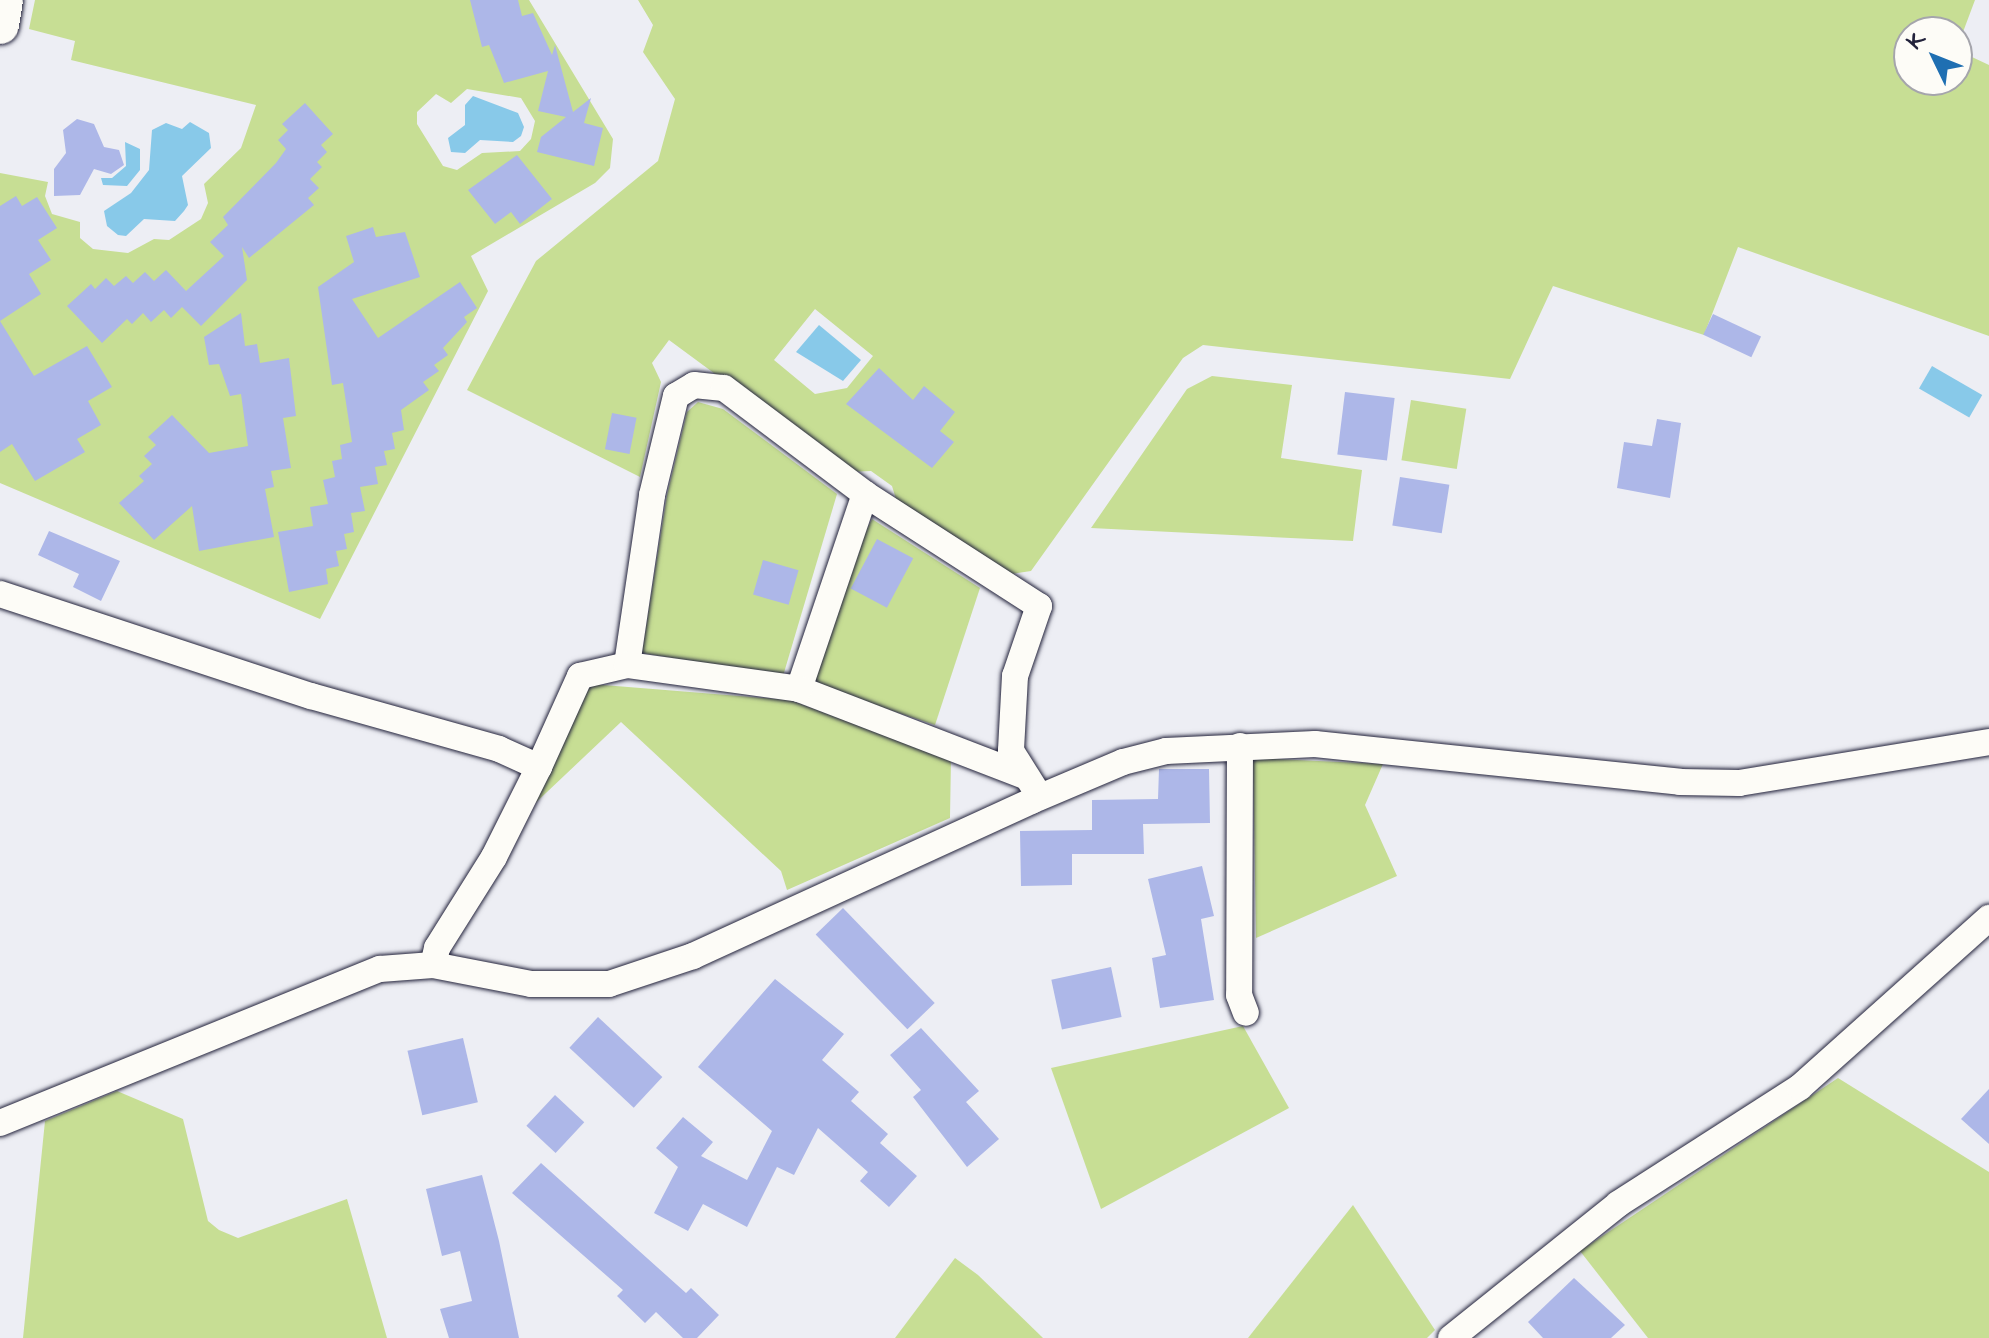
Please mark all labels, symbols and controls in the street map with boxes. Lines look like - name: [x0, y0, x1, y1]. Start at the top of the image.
- north arrow: [1893, 16, 1973, 96]
- text: K: [1901, 26, 1932, 56]

